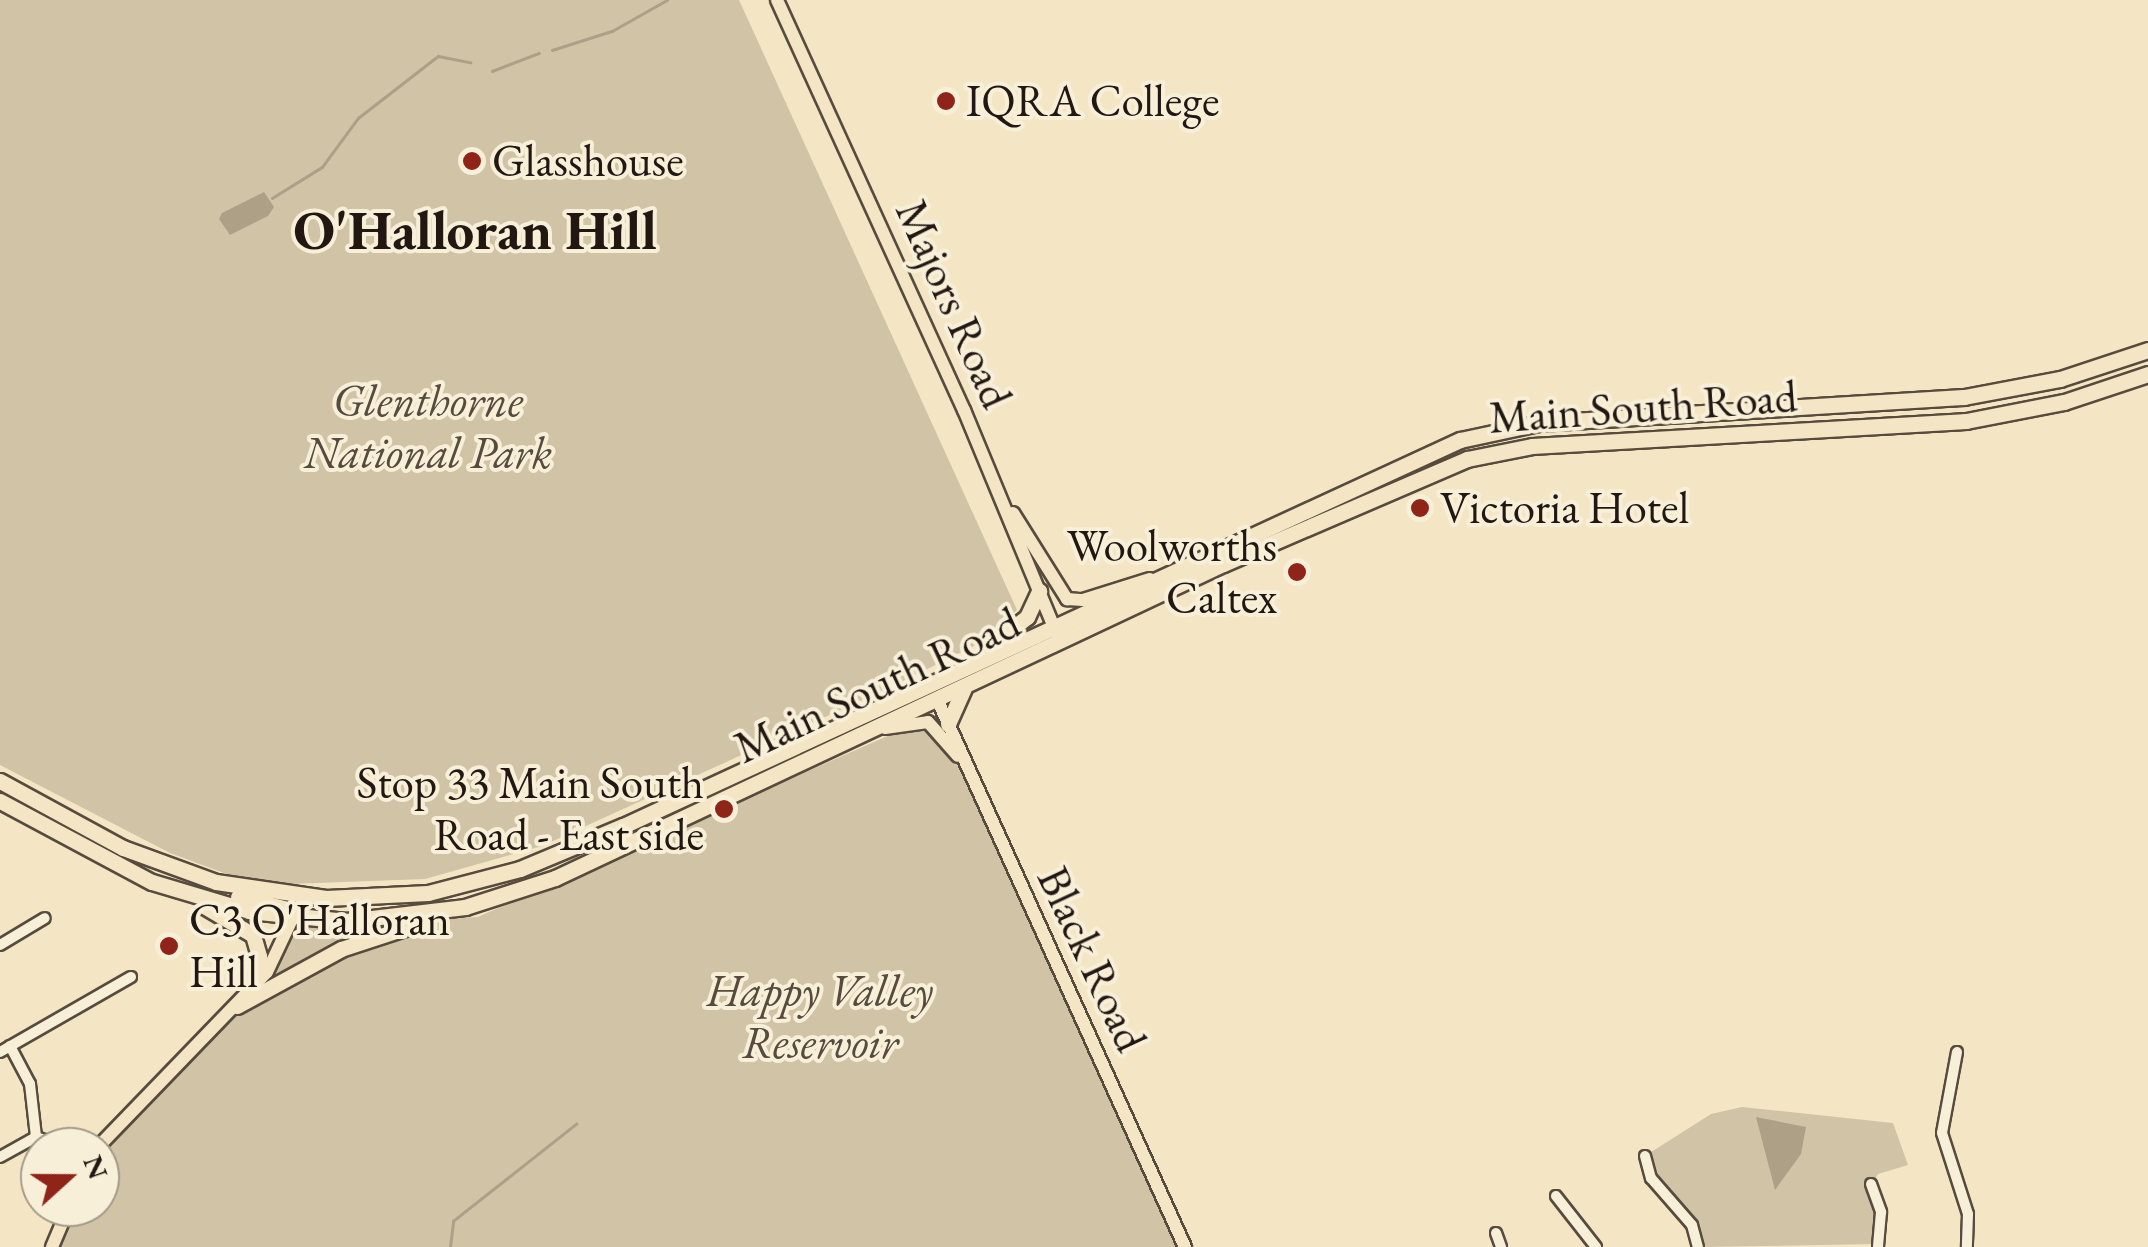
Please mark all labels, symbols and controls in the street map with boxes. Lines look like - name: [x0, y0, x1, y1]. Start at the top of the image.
- place label: IQRA College: [966, 74, 1219, 128]
- marker: IQRA College: [935, 90, 957, 112]
- place label: Glasshouse: [492, 134, 684, 188]
- marker: Glasshouse: [461, 150, 483, 172]
- street label: Majors Road: [884, 191, 1024, 417]
- district label: O'Halloran Hill: [293, 197, 657, 263]
- street label: Main South Road: [1487, 369, 1799, 445]
- park label: Glenthorne National Park: [304, 374, 552, 480]
- place label: Victoria Hotel: [1440, 481, 1689, 535]
- marker: Victoria Hotel: [1409, 497, 1431, 519]
- place label: Woolworths Caltex: [1067, 519, 1277, 625]
- marker: Woolworths Caltex: [1286, 561, 1308, 583]
- street label: Main South Road: [726, 595, 1028, 775]
- place label: Stop 33 Main South Road - East side: [357, 756, 704, 862]
- marker: Stop 33 Main South Road - East side: [713, 798, 735, 820]
- street label: Black Road: [1026, 858, 1158, 1060]
- place label: C3 O'Halloran Hill: [189, 893, 450, 999]
- marker: C3 O'Halloran Hill: [158, 935, 180, 957]
- park label: Happy Valley Reservoir: [707, 964, 933, 1070]
- north arrow: [20, 1127, 120, 1227]
- text: N: [75, 1150, 117, 1184]

